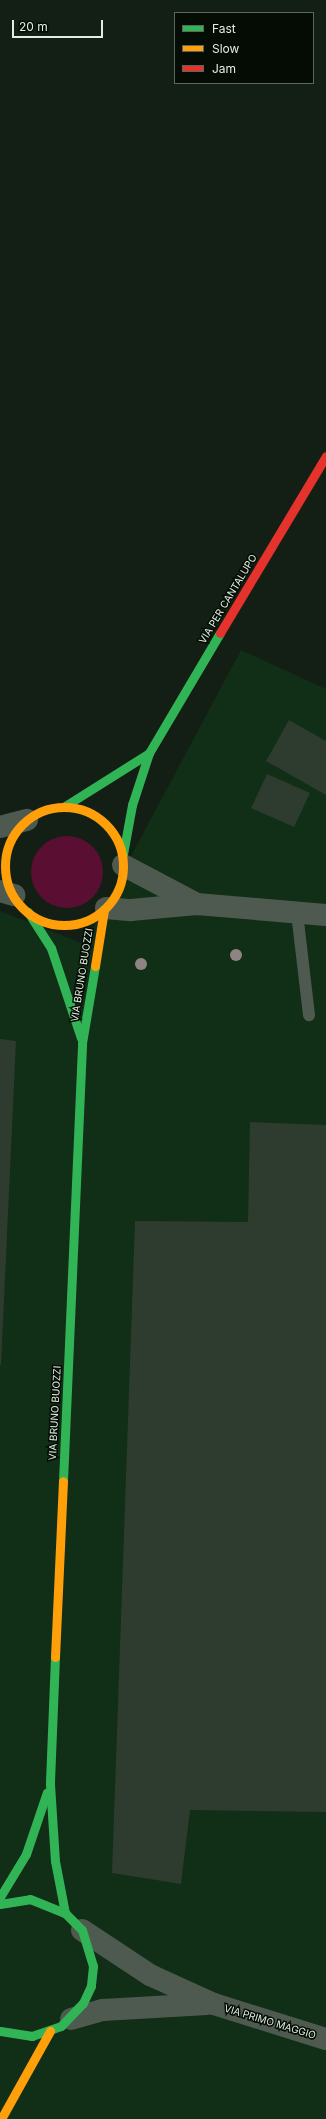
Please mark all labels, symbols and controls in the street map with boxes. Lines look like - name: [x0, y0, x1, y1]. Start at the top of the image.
- scale bar: [14, 12, 105, 38]
- legend: [174, 12, 314, 84]
- text: 20 m: [19, 19, 48, 34]
- text: Fast: [212, 21, 236, 36]
- text: Slow: [212, 41, 239, 56]
- text: Jam: [212, 61, 236, 76]
- street label: VIA PER CANTALUPO: [197, 552, 259, 646]
- street label: VIA BRUNO BUOZZI: [69, 927, 95, 1023]
- street label: VIA BRUNO BUOZZI: [47, 1365, 63, 1461]
- street label: VIA PRIMO MAGGIO: [223, 2002, 317, 2042]

